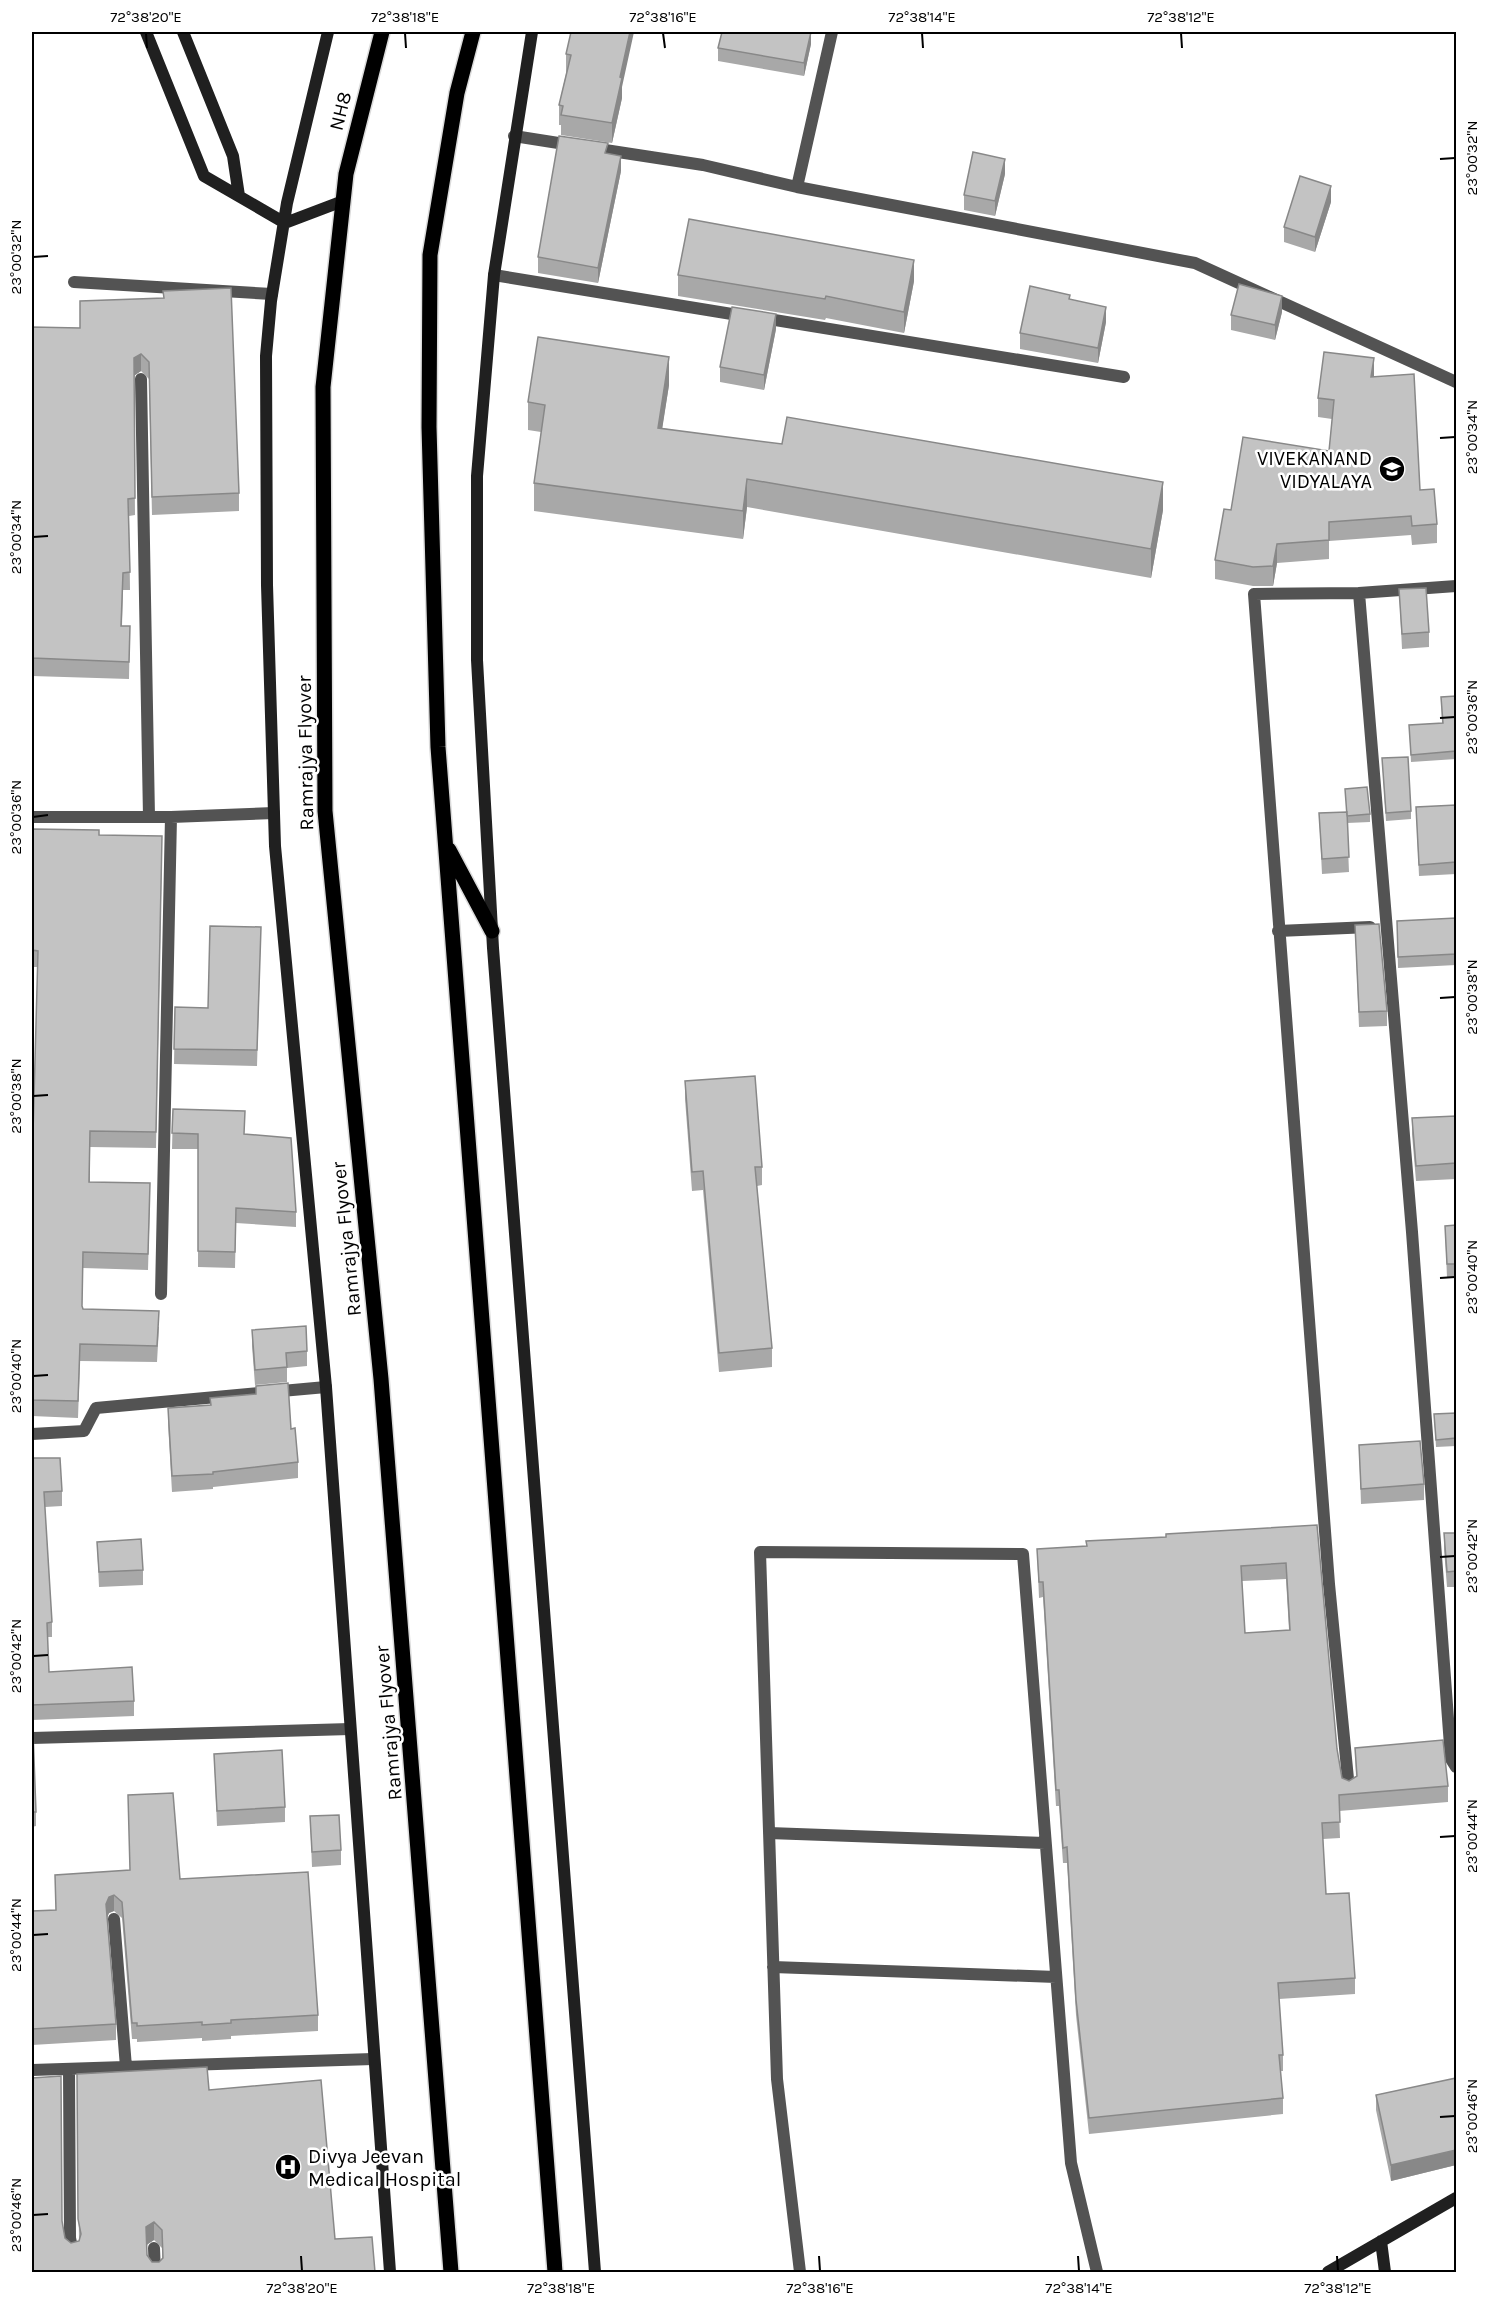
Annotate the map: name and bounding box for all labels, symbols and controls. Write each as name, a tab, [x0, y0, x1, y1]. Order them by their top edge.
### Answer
text: 72°38'20"E	[110, 8, 182, 26]
text: 72°38'18"E	[371, 8, 439, 26]
text: 72°38'16"E	[629, 8, 697, 26]
text: 72°38'14"E	[888, 8, 956, 26]
text: 72°38'12"E	[1147, 8, 1215, 26]
street label: NH8	[325, 89, 356, 133]
text: 23°00'32"N	[1463, 121, 1481, 195]
text: 23°00'32"N	[7, 220, 25, 294]
text: 23°00'34"N	[1463, 400, 1481, 474]
place label: VIVEKANAND VIDYALAYA	[1257, 447, 1372, 493]
school or university icon: VIVEKANAND VIDYALAYA	[1377, 454, 1407, 484]
text: 23°00'34"N	[7, 500, 25, 574]
street label: Ramrajya Flyover	[293, 674, 318, 831]
text: 23°00'36"N	[1463, 680, 1481, 754]
text: 23°00'36"N	[7, 780, 25, 854]
text: 23°00'38"N	[1463, 959, 1481, 1035]
text: 23°00'38"N	[7, 1058, 25, 1134]
street label: Ramrajya Flyover	[327, 1160, 366, 1317]
text: 23°00'40"N	[1463, 1240, 1481, 1314]
text: 23°00'40"N	[7, 1339, 25, 1413]
text: 23°00'42"N	[1463, 1519, 1481, 1593]
text: 23°00'42"N	[7, 1619, 25, 1693]
street label: Ramrajya Flyover	[370, 1644, 407, 1801]
text: 23°00'44"N	[1463, 1799, 1481, 1873]
text: 23°00'44"N	[7, 1898, 25, 1972]
text: 23°00'46"N	[1463, 2079, 1481, 2153]
place label: Divya Jeevan Medical Hospital	[308, 2145, 461, 2191]
hospital icon: Divya Jeevan Medical Hospital	[273, 2152, 303, 2182]
text: 23°00'46"N	[7, 2178, 25, 2252]
text: 72°38'20"E	[266, 2279, 338, 2297]
text: 72°38'18"E	[527, 2279, 595, 2297]
text: 72°38'16"E	[786, 2279, 854, 2297]
text: 72°38'14"E	[1045, 2279, 1113, 2297]
text: 72°38'12"E	[1304, 2279, 1372, 2297]

